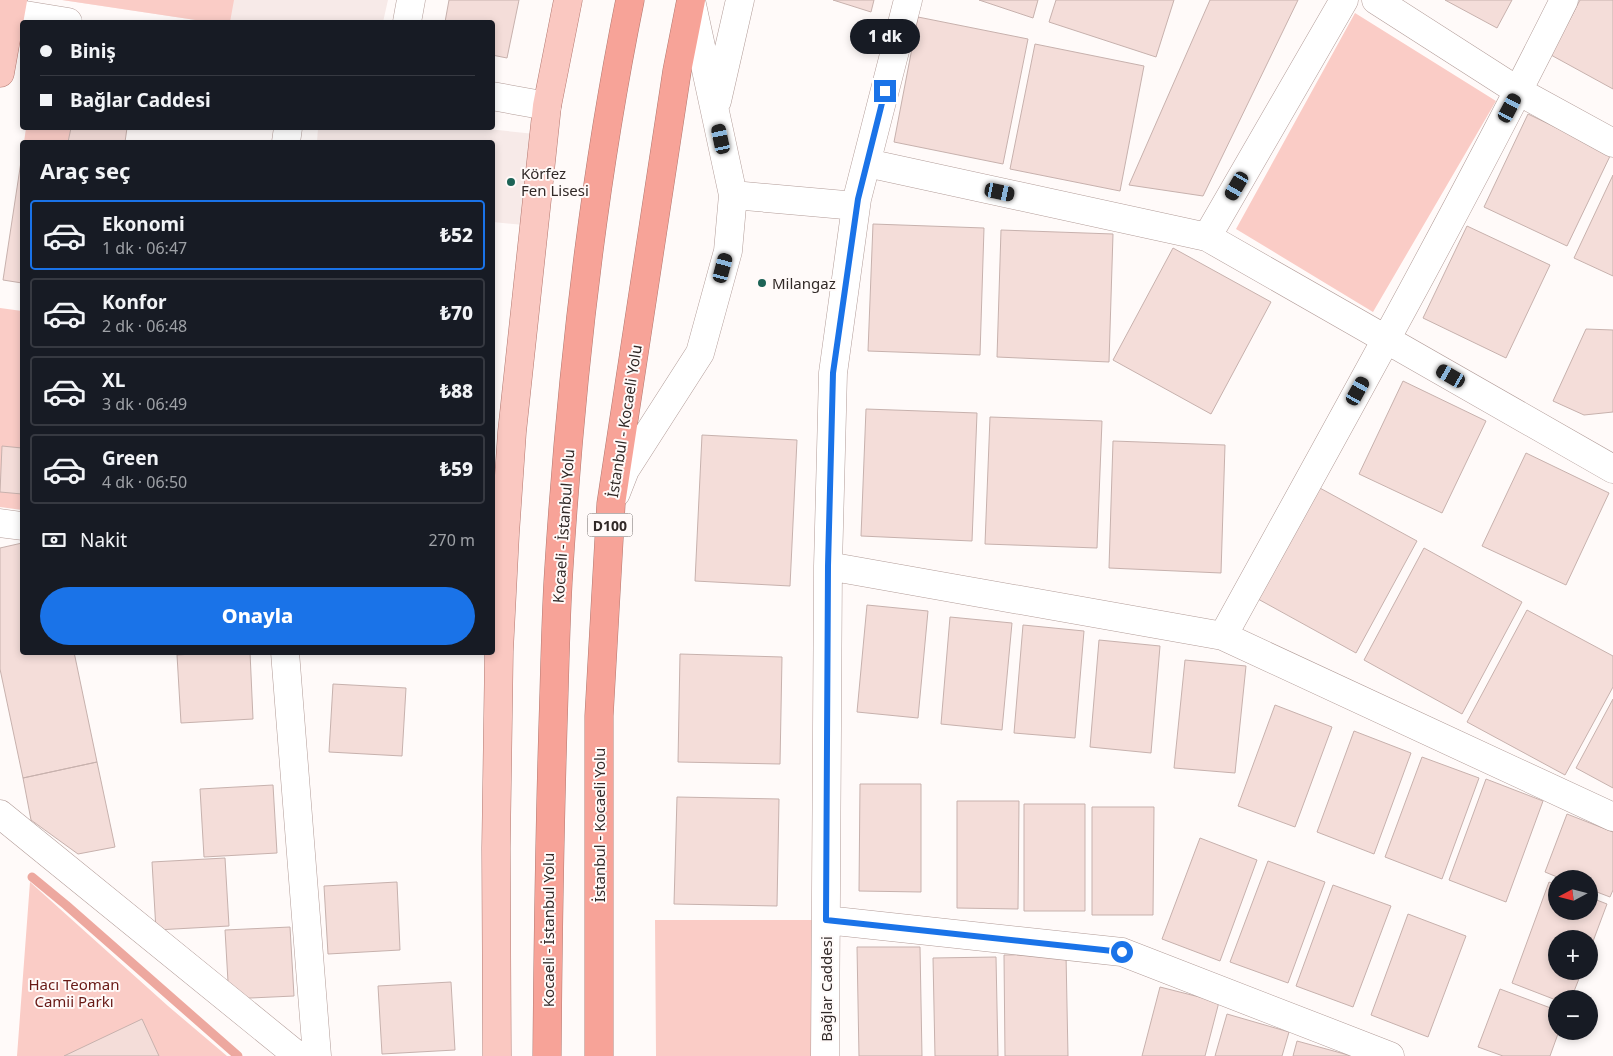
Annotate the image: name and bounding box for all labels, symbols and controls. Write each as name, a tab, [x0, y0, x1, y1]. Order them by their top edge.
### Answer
callout: 1 dk	[850, 18, 920, 54]
text: 1 dk	[868, 25, 902, 47]
text: Biniş	[70, 38, 116, 64]
route end	[874, 80, 896, 102]
text: Bağlar Caddesi	[70, 87, 211, 113]
car	[1496, 91, 1523, 125]
car	[710, 123, 731, 155]
text: Araç seç	[40, 155, 130, 185]
place label: Körfez Fen Lisesi	[521, 163, 589, 200]
car	[1223, 169, 1250, 203]
marker: Körfez Fen Lisesi	[505, 176, 517, 188]
car	[983, 182, 1016, 202]
text: Ekonomi	[102, 211, 185, 237]
icon: car	[42, 213, 87, 258]
text: ₺52	[440, 222, 473, 248]
text: 1 dk · 06:47	[102, 237, 187, 259]
car	[711, 252, 734, 284]
place label: Milangaz	[772, 273, 836, 293]
marker: Milangaz	[756, 277, 768, 289]
text: Konfor	[102, 289, 167, 315]
icon: car	[42, 291, 87, 336]
text: ₺70	[440, 300, 473, 326]
text: 2 dk · 06:48	[102, 315, 187, 337]
street label: İstanbul - Kocaeli Yolu	[602, 343, 646, 499]
car	[1434, 362, 1467, 390]
text: XL	[102, 367, 125, 393]
icon: car	[42, 369, 87, 414]
car	[1344, 374, 1371, 408]
text: ₺88	[440, 378, 473, 404]
text: 3 dk · 06:49	[102, 393, 187, 415]
text: Green	[102, 445, 159, 471]
icon: car	[42, 447, 87, 492]
street label: Kocaeli - İstanbul Yolu	[548, 448, 578, 604]
text: ₺59	[440, 456, 473, 482]
text: 4 dk · 06:50	[102, 471, 187, 493]
road number: D100	[588, 514, 632, 536]
icon: cash	[40, 526, 68, 554]
text: Nakit	[80, 527, 127, 553]
text: 270 m	[428, 529, 475, 551]
button: Onayla	[40, 587, 475, 645]
street label: İstanbul - Kocaeli Yolu	[589, 748, 609, 902]
street label: Kocaeli - İstanbul Yolu	[538, 853, 558, 1007]
north arrow	[1548, 870, 1598, 920]
map controls	[1548, 870, 1598, 1040]
button: +	[1548, 930, 1598, 980]
street label: Bağlar Caddesi	[816, 936, 836, 1042]
route start	[1111, 941, 1133, 963]
park label: Hacı Teoman Camii Parkı	[28, 974, 120, 1011]
button: −	[1548, 990, 1598, 1040]

